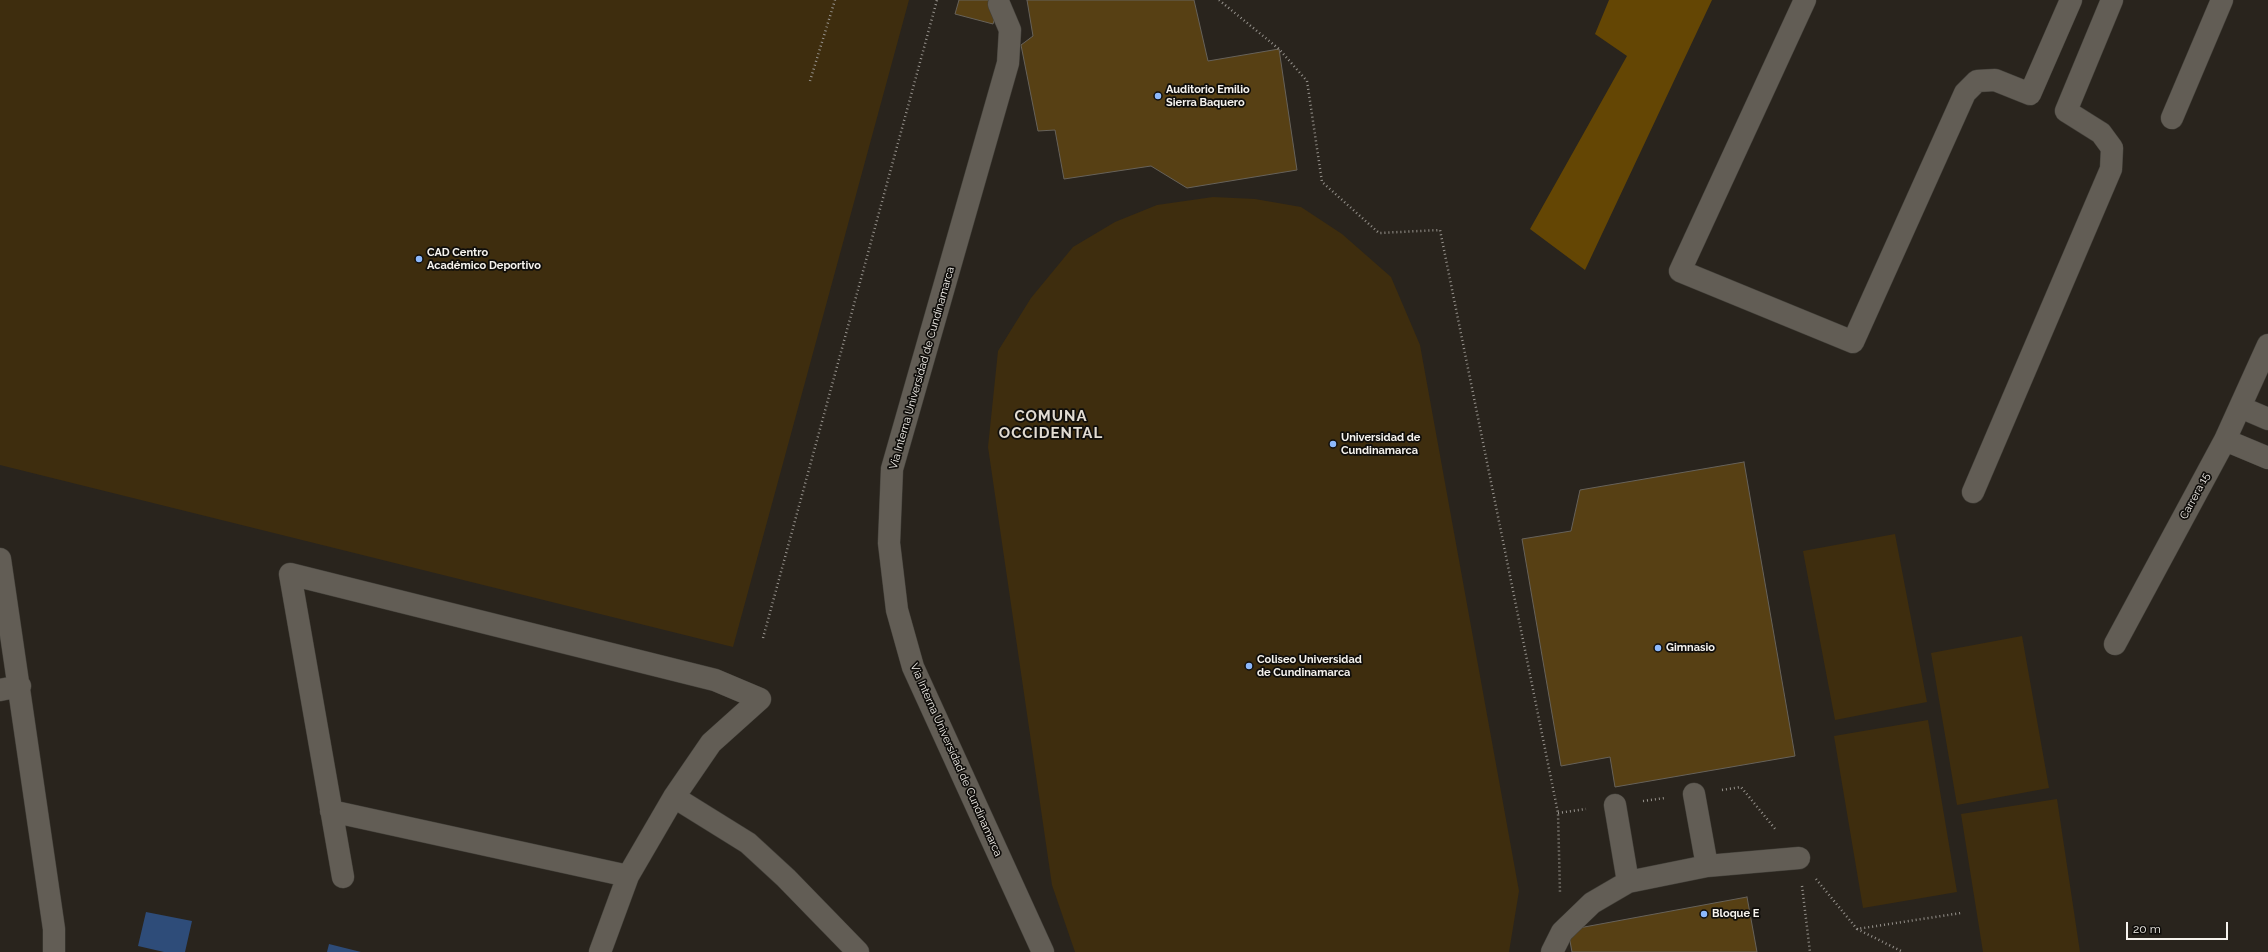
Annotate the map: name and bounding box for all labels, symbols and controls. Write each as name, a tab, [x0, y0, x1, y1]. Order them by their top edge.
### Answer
place label: Auditorio Emilio Sierra Baquero	[1166, 83, 1250, 109]
marker: Auditorio Emilio Sierra Baquero	[1153, 91, 1163, 101]
place label: CAD Centro Académico Deportivo	[427, 246, 541, 272]
marker: CAD Centro Académico Deportivo	[414, 254, 424, 264]
street label: Via Interna Universidad de Cundinamarca	[887, 265, 957, 471]
district label: COMUNA OCCIDENTAL	[999, 407, 1103, 442]
place label: Universidad de Cundinamarca	[1341, 431, 1420, 457]
marker: Universidad de Cundinamarca	[1328, 439, 1338, 449]
street label: Carrera 15	[2177, 470, 2213, 522]
place label: Gimnasio	[1666, 641, 1715, 655]
marker: Gimnasio	[1653, 643, 1663, 653]
place label: Coliseo Universidad de Cundinamarca	[1257, 653, 1362, 679]
street label: Via Interna Universidad de Cundinamarca	[907, 661, 1005, 859]
marker: Coliseo Universidad de Cundinamarca	[1244, 661, 1254, 671]
place label: Bloque E	[1712, 907, 1759, 921]
marker: Bloque E	[1699, 909, 1709, 919]
scale bar	[2128, 914, 2230, 940]
text: 20 m	[2133, 922, 2161, 936]

